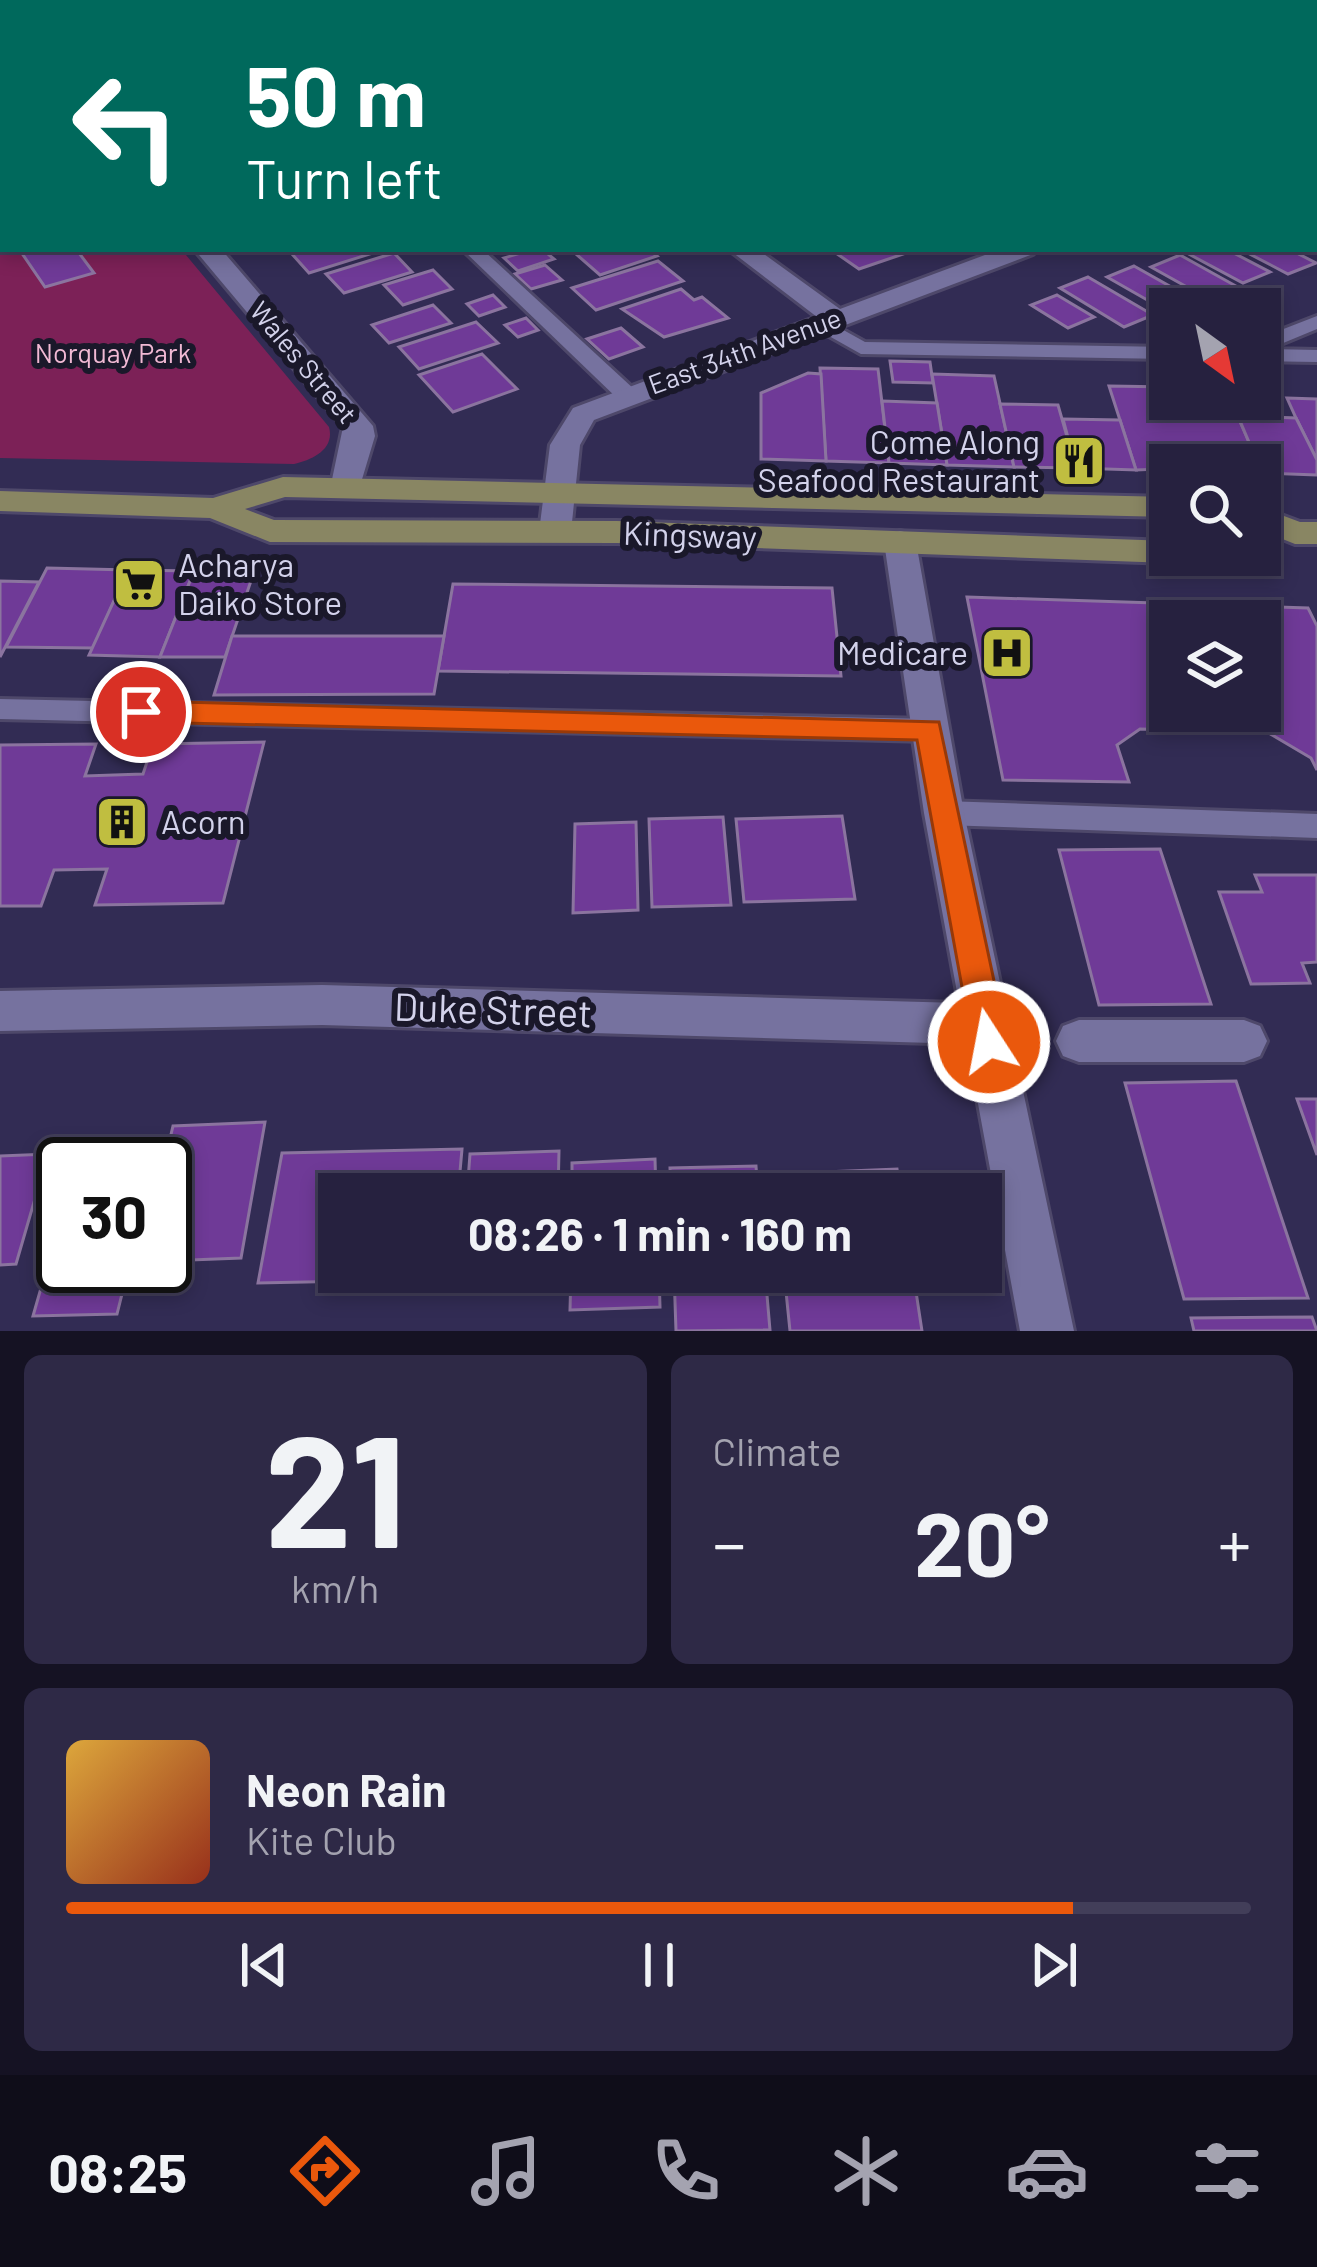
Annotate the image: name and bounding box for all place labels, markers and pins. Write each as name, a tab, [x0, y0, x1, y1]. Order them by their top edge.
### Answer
place label: Come Along Seafood Restaurant	[757, 421, 1040, 499]
restaurant icon: Come Along Seafood Restaurant	[1051, 433, 1107, 489]
place label: Acharya Daiko Store	[178, 544, 342, 622]
supermarket icon: Acharya Daiko Store	[111, 556, 167, 612]
hospital icon: Medicare	[979, 625, 1035, 681]
place label: Medicare	[837, 632, 968, 672]
pin	[90, 661, 192, 763]
building icon: Acorn	[94, 794, 150, 850]
place label: Acorn	[161, 801, 245, 841]

